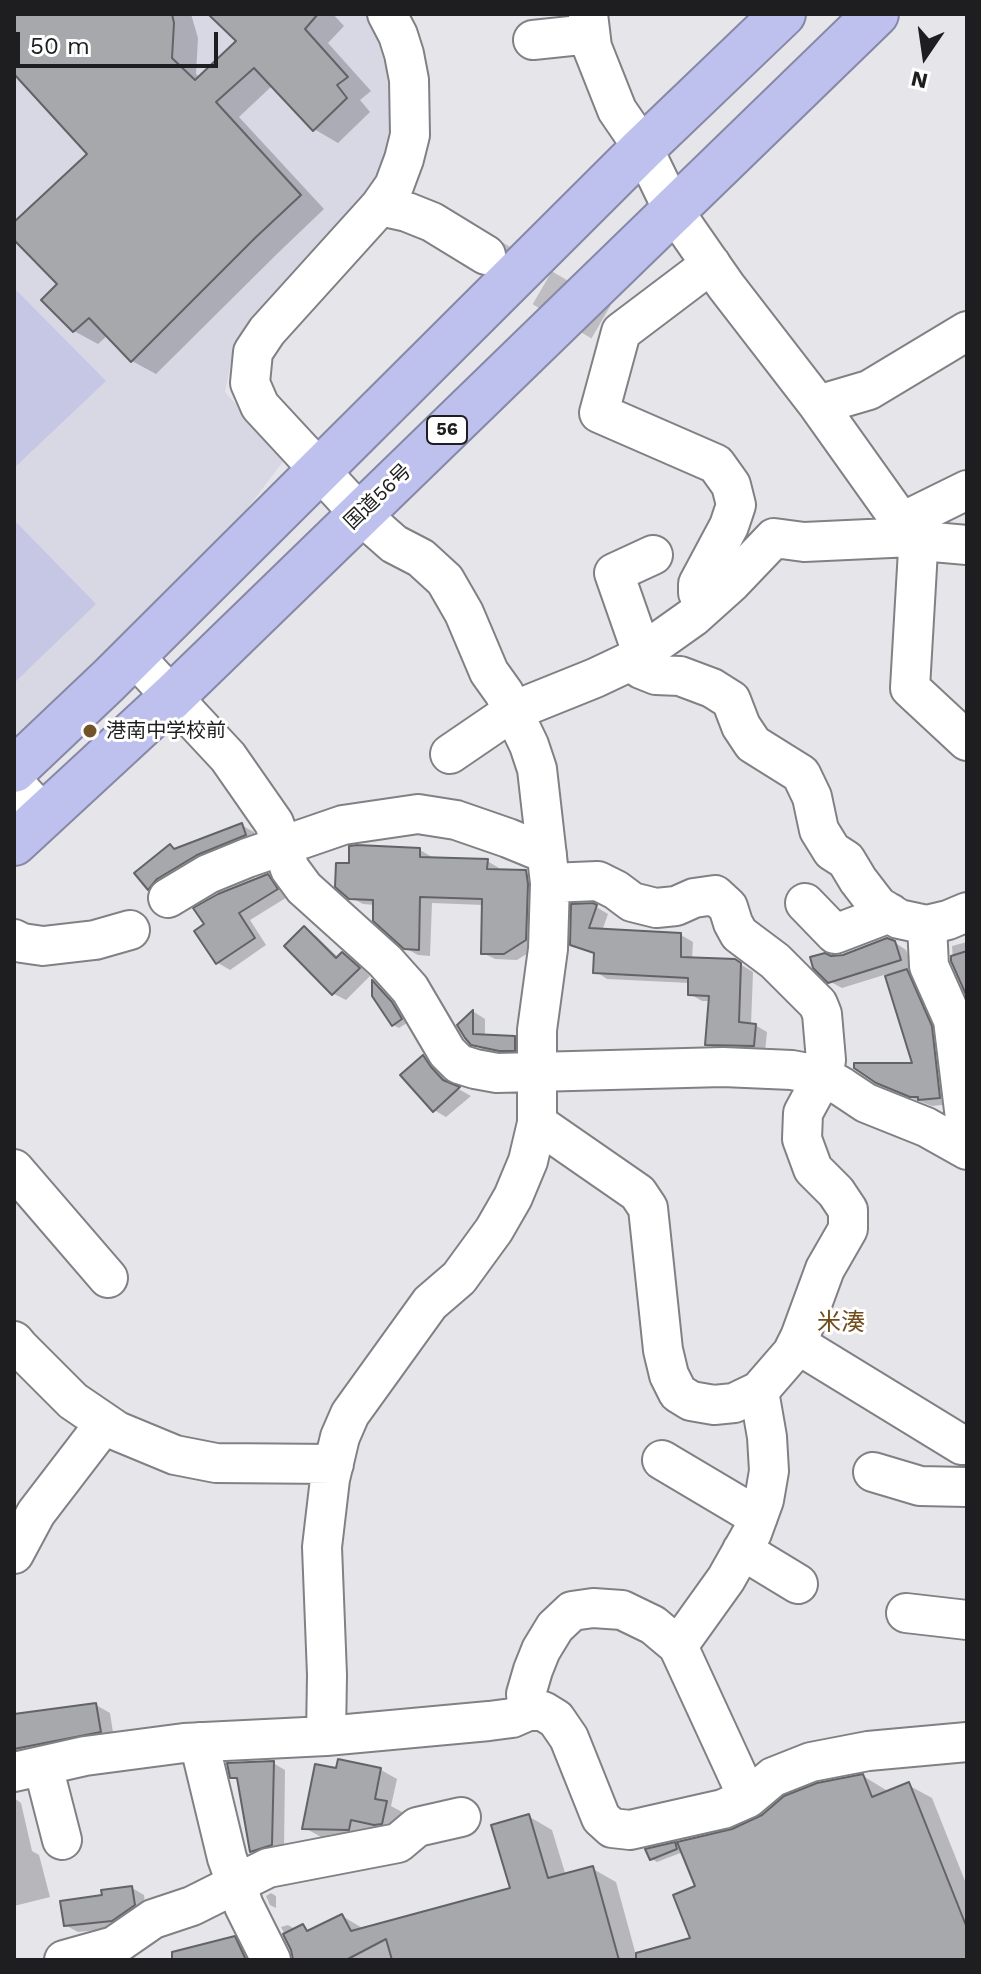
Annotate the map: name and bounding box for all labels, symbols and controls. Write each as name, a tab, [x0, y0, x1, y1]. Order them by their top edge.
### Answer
scale bar	[20, 16, 222, 66]
north arrow	[885, 16, 965, 96]
text: 50 m	[30, 32, 90, 60]
text: N	[909, 66, 930, 94]
road number: 56	[427, 416, 467, 444]
street label: 国道56号	[340, 459, 416, 535]
place label: 港南中学校前	[106, 719, 226, 743]
marker: 港南中学校前	[81, 722, 99, 740]
district label: 米湊	[817, 1309, 865, 1337]

